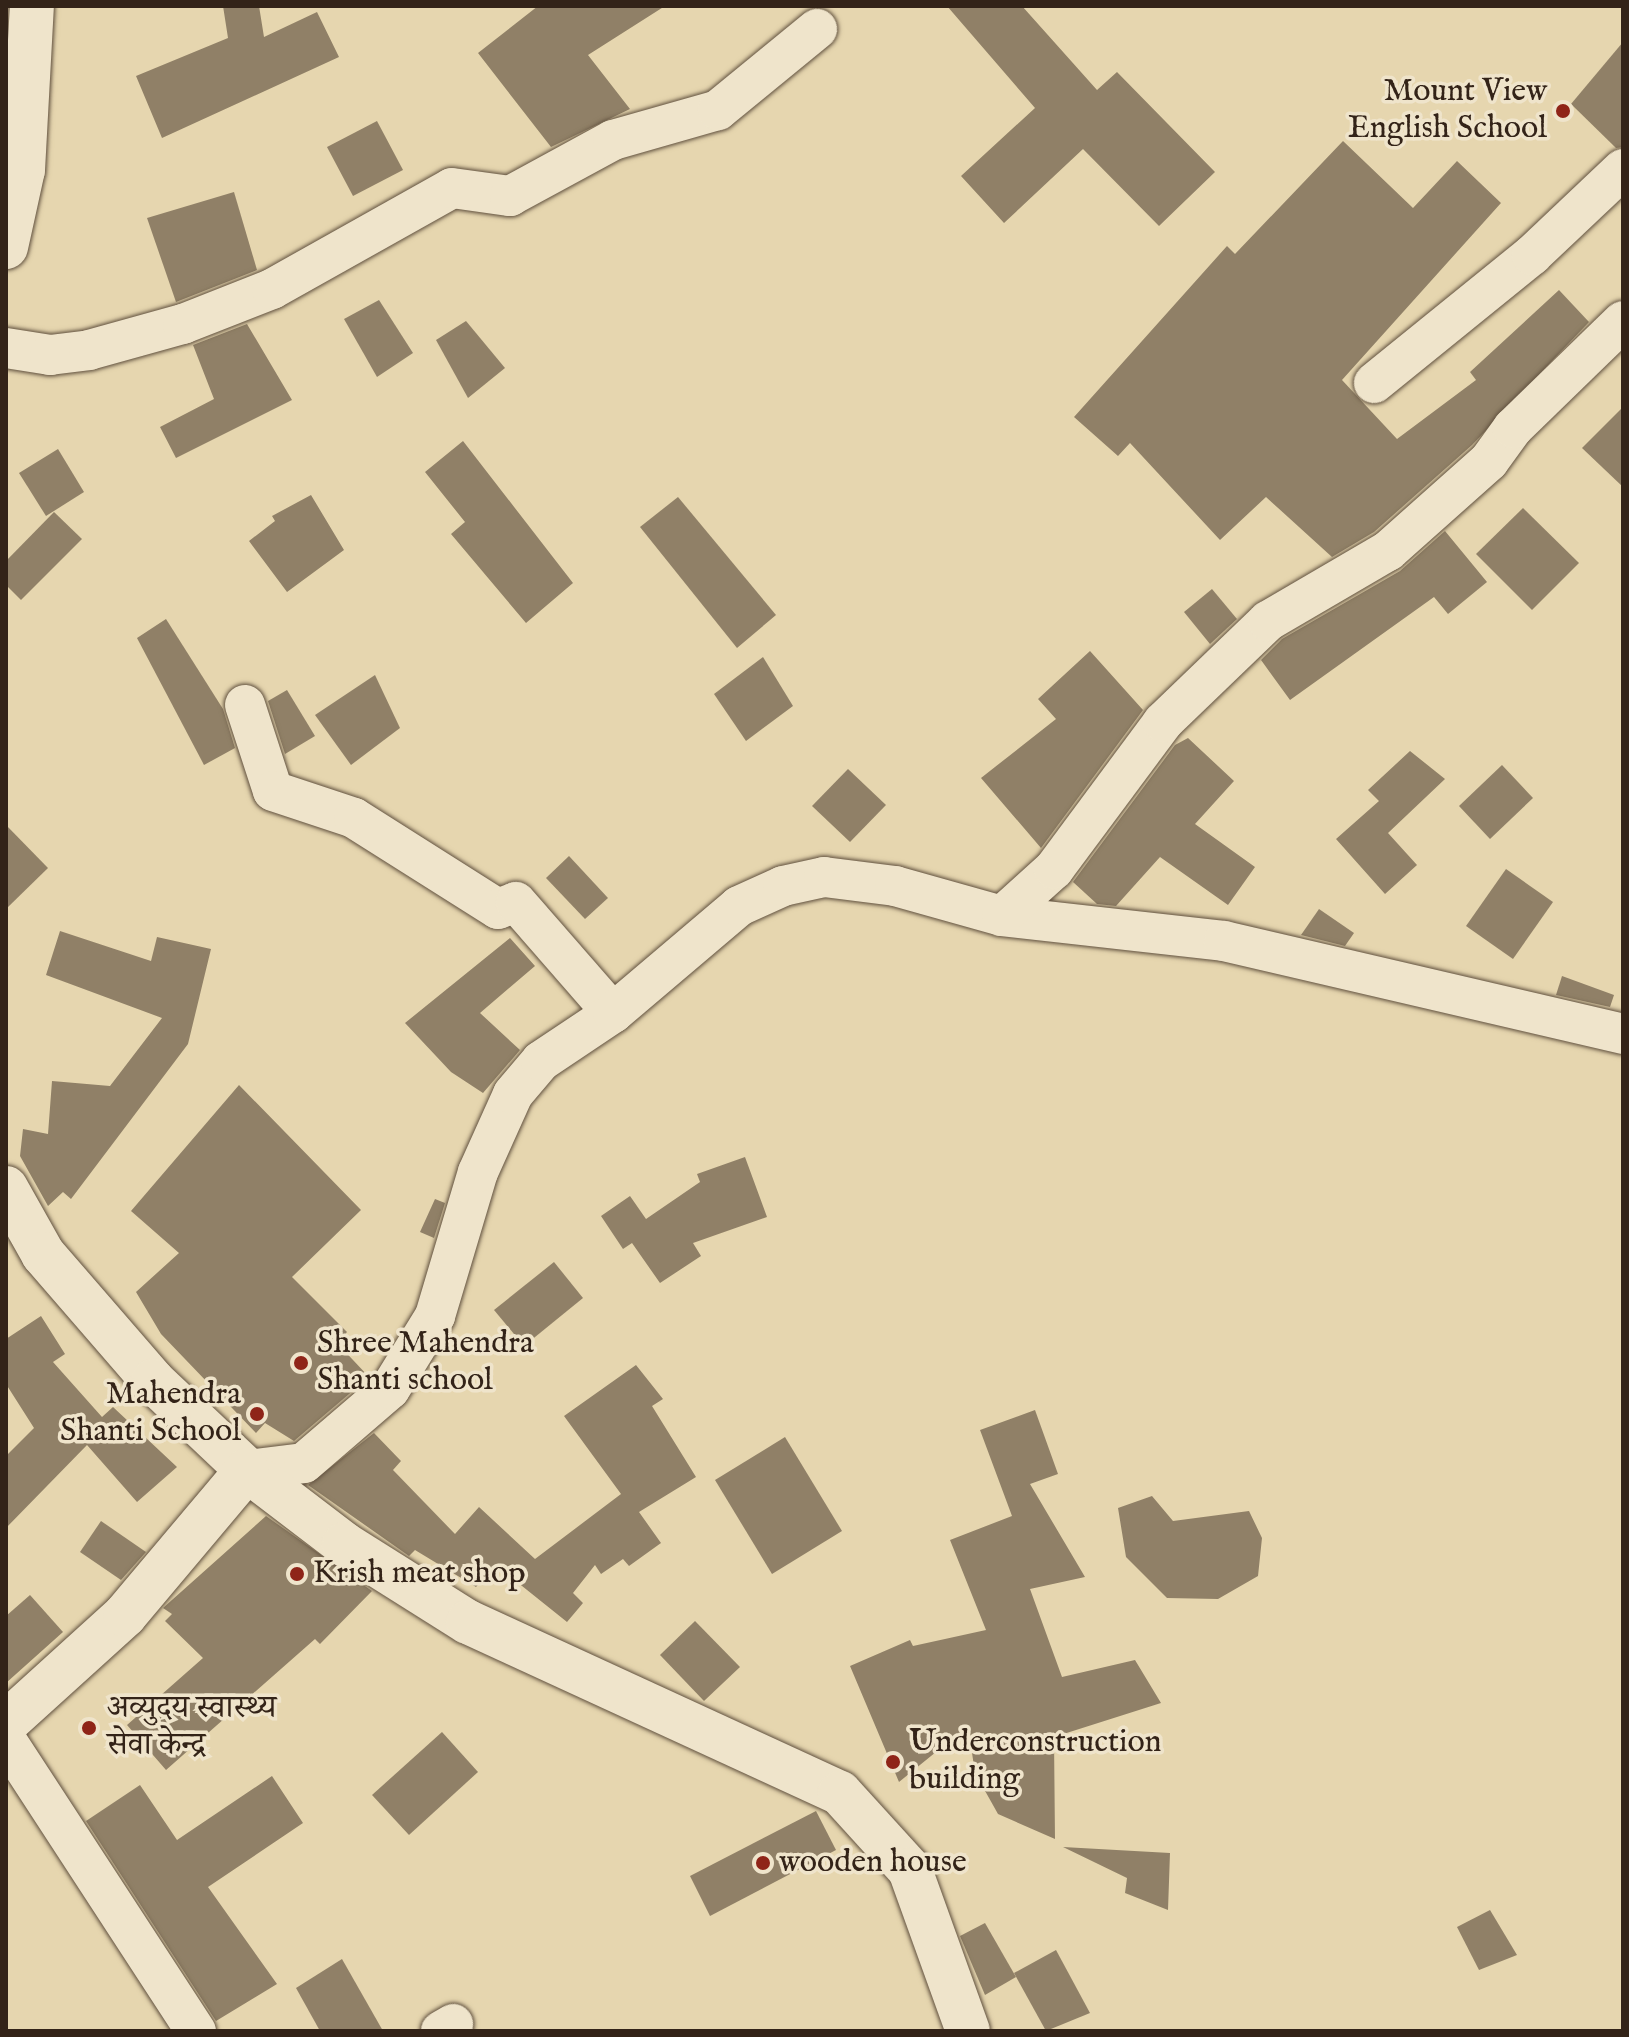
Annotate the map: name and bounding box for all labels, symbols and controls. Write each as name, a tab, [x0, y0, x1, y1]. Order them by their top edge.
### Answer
place label: Mount View English School	[1348, 74, 1547, 149]
marker: Mount View English School	[1554, 102, 1572, 120]
place label: Shree Mahendra Shanti school	[317, 1326, 534, 1401]
marker: Shree Mahendra Shanti school	[292, 1354, 310, 1372]
place label: Mahendra Shanti School	[60, 1377, 241, 1452]
marker: Mahendra Shanti School	[248, 1405, 266, 1423]
place label: Krish meat shop	[313, 1555, 526, 1593]
marker: Krish meat shop	[288, 1565, 306, 1583]
place label: अव्युदय स्वास्थ्य सेवा केन्द्र	[107, 1691, 276, 1766]
marker: अव्युदय स्वास्थ्य सेवा केन्द्र	[78, 1717, 100, 1739]
place label: Underconstruction building	[909, 1725, 1162, 1800]
marker: Underconstruction building	[884, 1753, 902, 1771]
place label: wooden house	[779, 1844, 967, 1882]
marker: wooden house	[754, 1854, 772, 1872]

